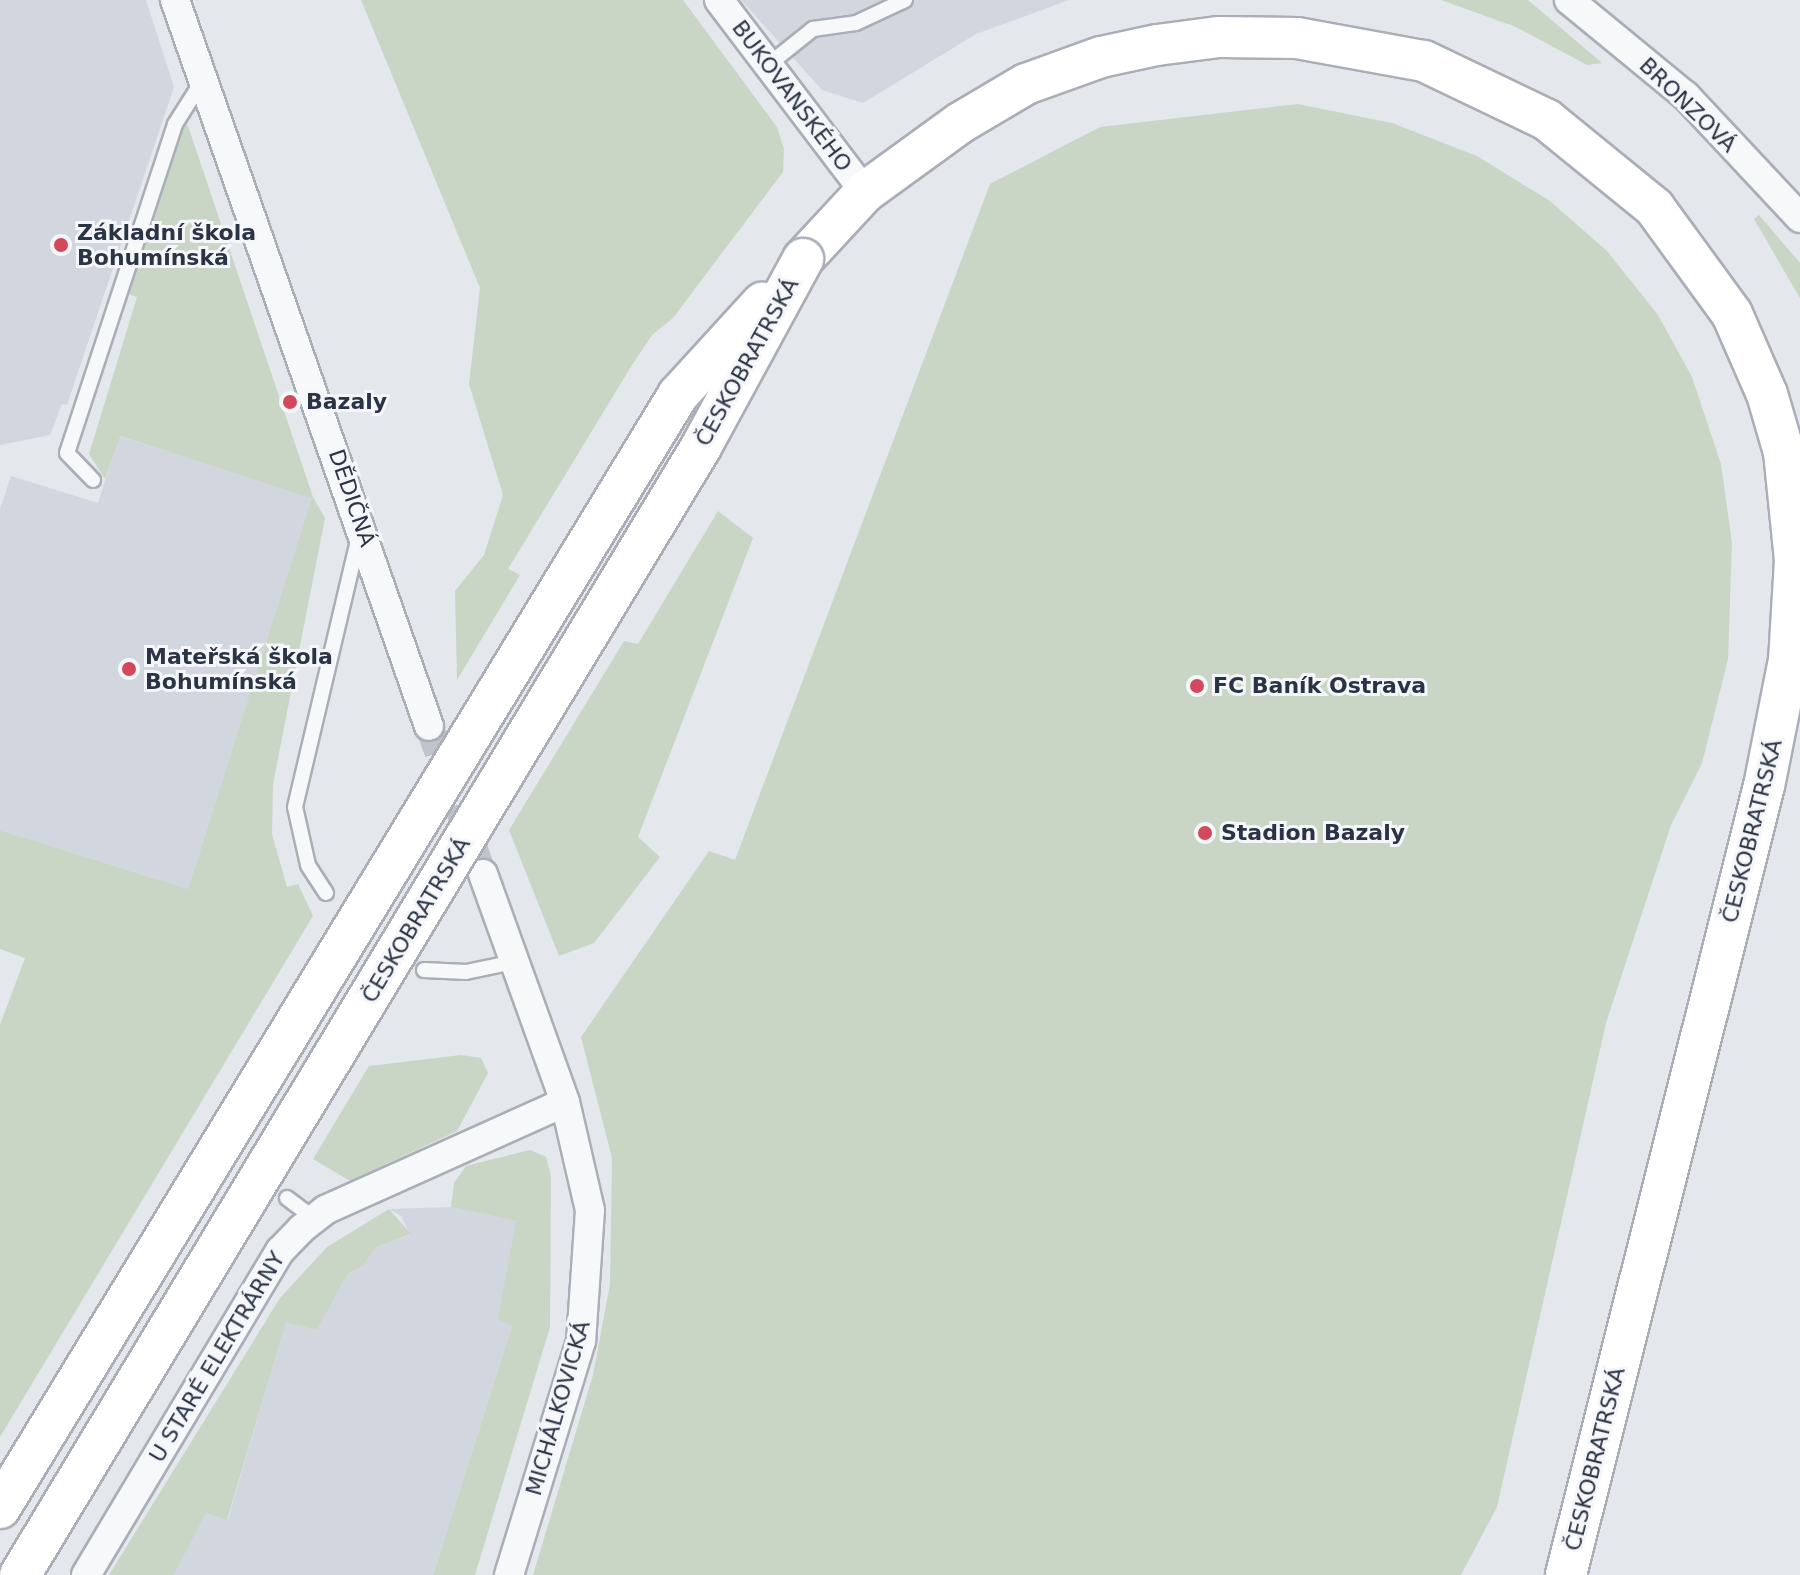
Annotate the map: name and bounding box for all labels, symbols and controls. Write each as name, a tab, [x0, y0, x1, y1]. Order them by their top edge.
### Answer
street label: BUKOVANSKÉHO	[726, 15, 858, 177]
street label: BRONZOVÁ	[1634, 52, 1742, 158]
place label: Základní škola Bohumínská	[77, 219, 256, 270]
marker: Základní škola Bohumínská	[52, 236, 70, 254]
street label: ČESKOBRATRSKÁ	[690, 273, 804, 451]
place label: Bazaly	[306, 389, 387, 415]
marker: Bazaly	[281, 393, 299, 411]
street label: DĚDIČNÁ	[323, 446, 381, 550]
place label: Mateřská škola Bohumínská	[145, 643, 333, 694]
marker: Mateřská škola Bohumínská	[120, 660, 138, 678]
place label: FC Baník Ostrava	[1213, 673, 1426, 699]
marker: FC Baník Ostrava	[1188, 677, 1206, 695]
street label: ČESKOBRATRSKÁ	[1716, 736, 1788, 926]
place label: Stadion Bazaly	[1221, 820, 1405, 846]
marker: Stadion Bazaly	[1196, 824, 1214, 842]
street label: ČESKOBRATRSKÁ	[356, 832, 476, 1008]
street label: U STARÉ ELEKTRÁRNY	[144, 1247, 290, 1467]
street label: MICHÁLKOVICKÁ	[520, 1317, 596, 1499]
street label: ČESKOBRATRSKÁ	[1559, 1364, 1631, 1554]

